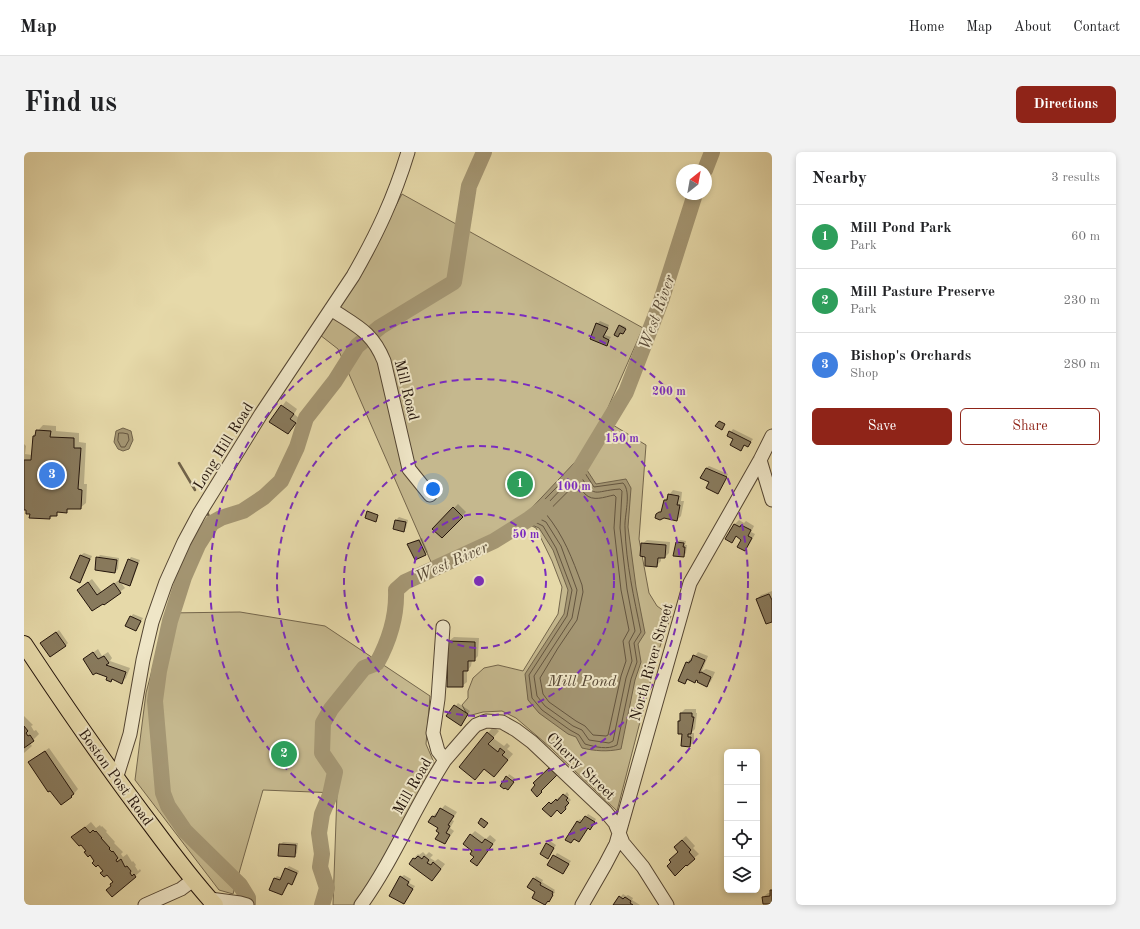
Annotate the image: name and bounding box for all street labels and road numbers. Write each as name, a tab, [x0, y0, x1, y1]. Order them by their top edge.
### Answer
street label: Mill Road	[391, 358, 420, 423]
street label: Long Hill Road	[192, 400, 257, 493]
street label: North River Street	[628, 602, 676, 723]
street label: Boston Post Road	[75, 727, 155, 829]
street label: Cherry Street	[543, 731, 617, 803]
street label: Mill Road	[391, 756, 435, 817]

